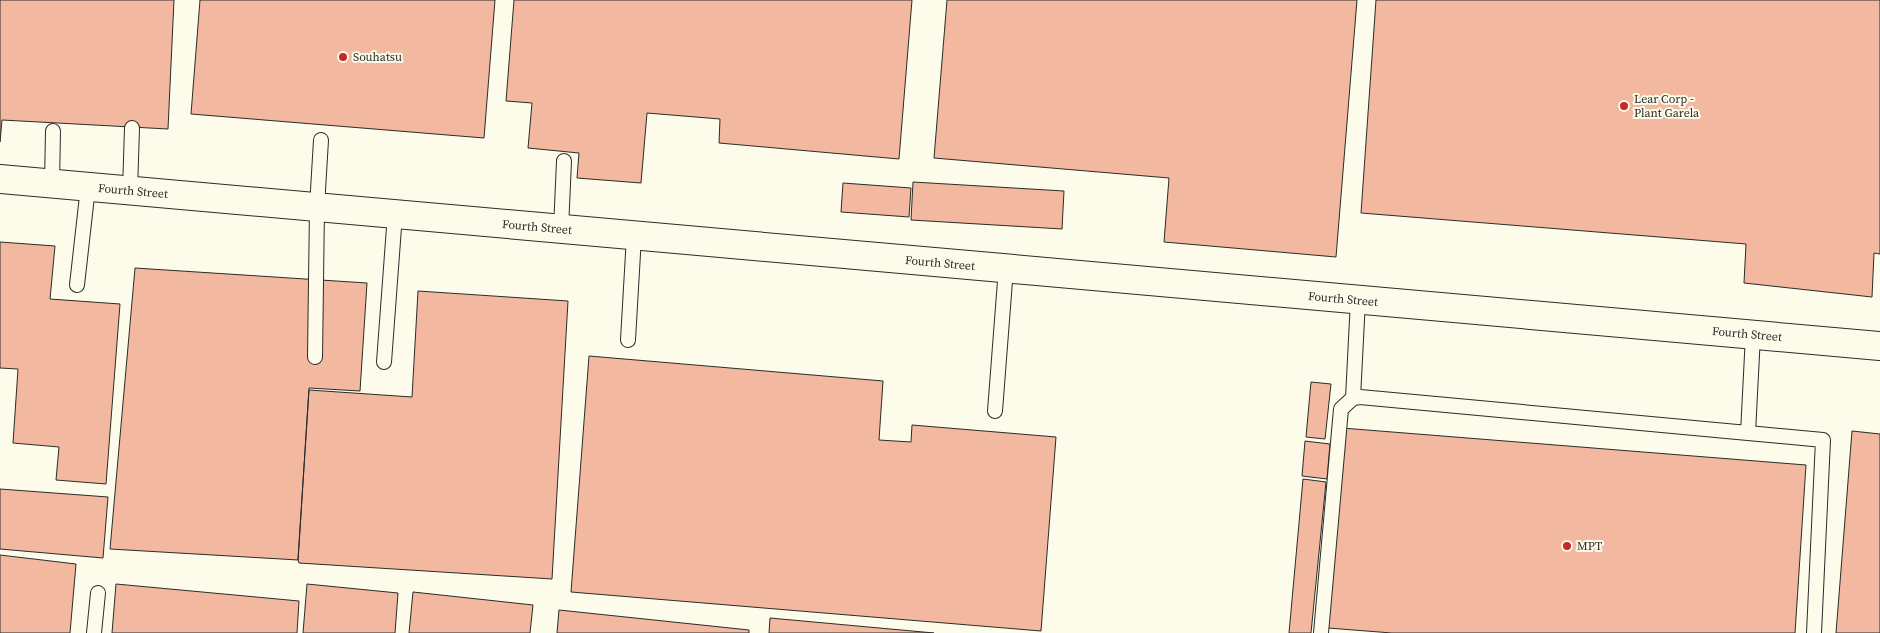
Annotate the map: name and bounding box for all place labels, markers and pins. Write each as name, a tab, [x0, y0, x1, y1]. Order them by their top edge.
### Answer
place label: Souhatsu	[353, 49, 402, 65]
marker: Souhatsu	[337, 51, 349, 63]
place label: Lear Corp - Plant Garela	[1634, 91, 1700, 121]
marker: Lear Corp - Plant Garela	[1618, 100, 1630, 112]
place label: MPT	[1577, 538, 1603, 554]
marker: MPT	[1561, 540, 1573, 552]

